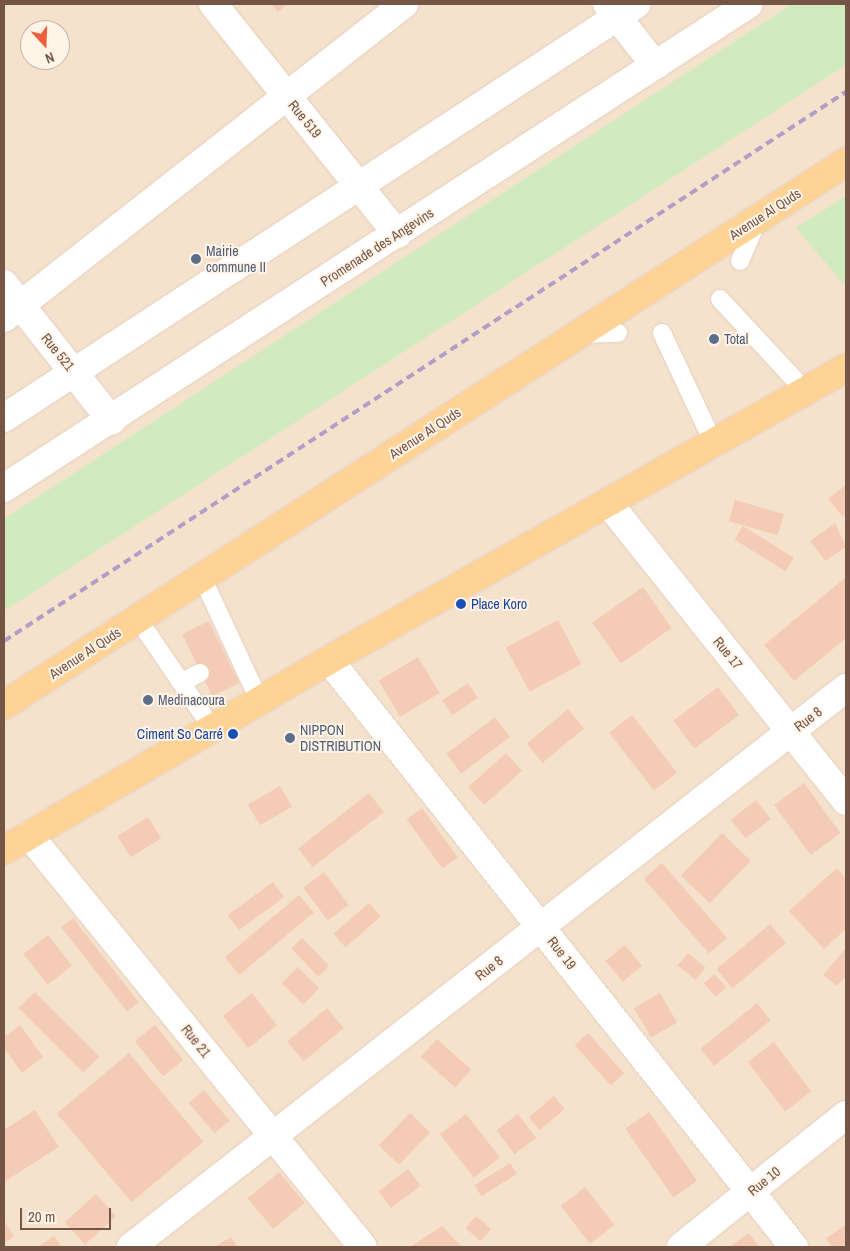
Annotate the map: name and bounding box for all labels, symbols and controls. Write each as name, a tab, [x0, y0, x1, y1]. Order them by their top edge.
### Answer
north arrow	[20, 20, 70, 70]
text: N	[43, 48, 57, 68]
street label: Rue 519	[285, 97, 325, 141]
street label: Avenue Al Quds	[726, 184, 804, 244]
street label: Promenade des Angevins	[317, 204, 437, 290]
place label: Mairie commune II	[206, 243, 266, 276]
marker: Mairie commune II	[190, 253, 202, 265]
street label: Rue 521	[38, 330, 78, 374]
place label: Total	[724, 331, 748, 347]
marker: Total	[708, 333, 720, 345]
street label: Avenue Al Quds	[386, 403, 464, 463]
place label: Place Koro	[471, 596, 527, 612]
marker: Place Koro	[455, 598, 467, 610]
street label: Avenue Al Quds	[46, 623, 124, 683]
street label: Rue 17	[710, 633, 746, 673]
place label: Medinacoura	[158, 692, 225, 708]
marker: Medinacoura	[142, 694, 154, 706]
street label: Rue 8	[791, 703, 825, 735]
place label: NIPPON DISTRIBUTION	[300, 722, 381, 754]
place label: Ciment So Carré	[137, 726, 223, 742]
marker: Ciment So Carré	[227, 728, 239, 740]
marker: NIPPON DISTRIBUTION	[284, 732, 296, 744]
street label: Rue 19	[544, 933, 580, 973]
street label: Rue 8	[472, 952, 506, 984]
street label: Rue 21	[178, 1021, 214, 1061]
street label: Rue 10	[744, 1163, 784, 1199]
scale bar	[22, 1198, 114, 1230]
text: 20 m	[28, 1206, 55, 1227]

